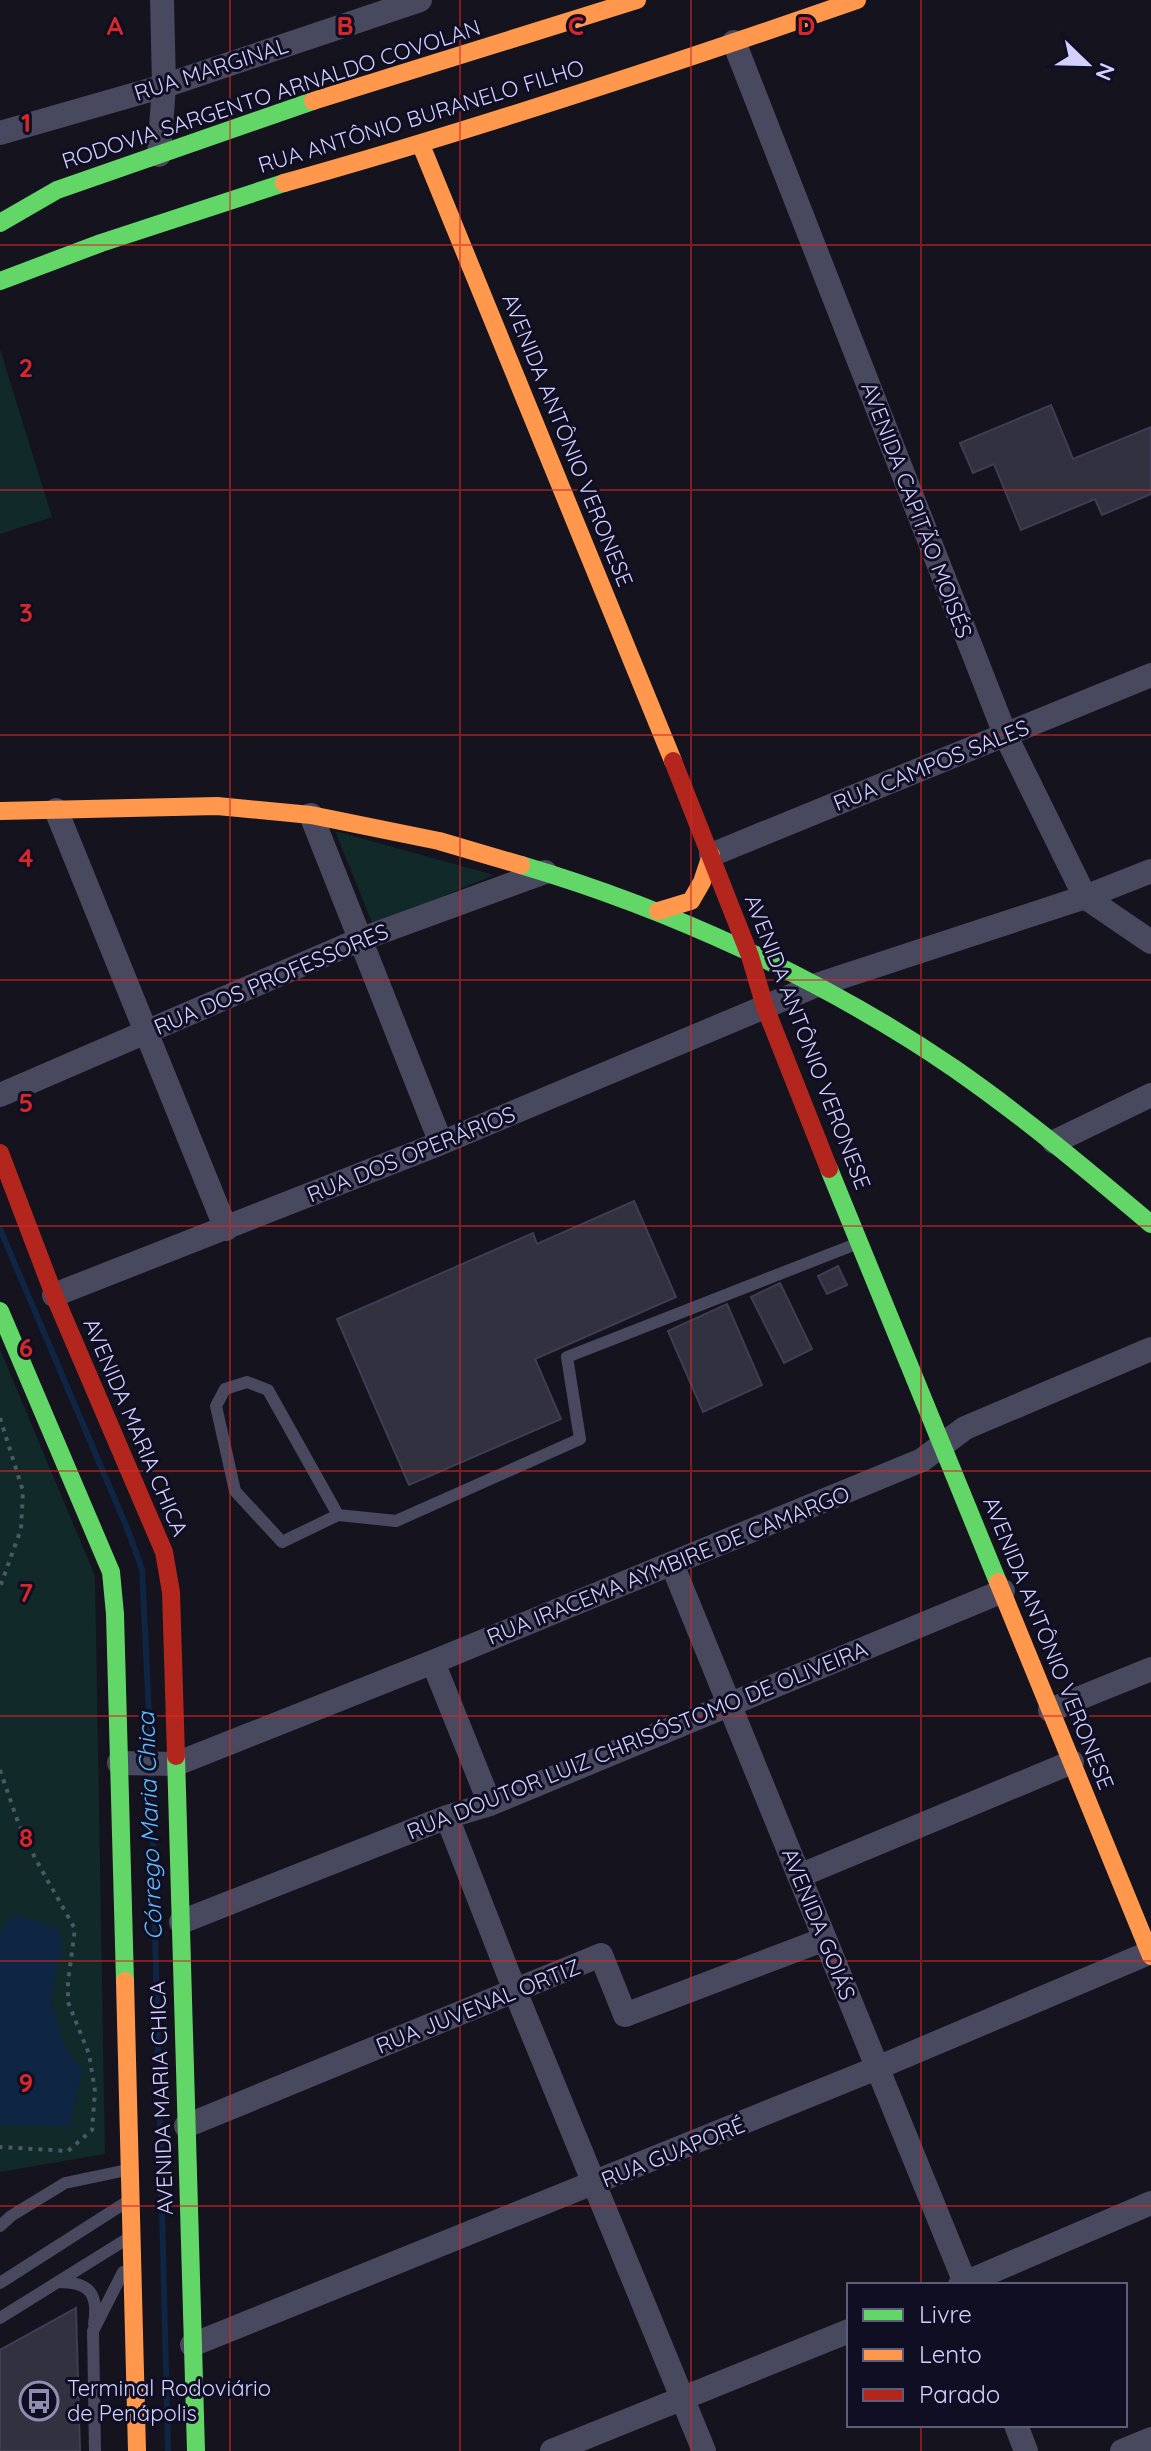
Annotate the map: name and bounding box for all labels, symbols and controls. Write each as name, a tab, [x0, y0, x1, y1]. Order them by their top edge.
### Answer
text: B	[336, 9, 354, 42]
text: C	[568, 9, 584, 42]
text: D	[797, 9, 815, 42]
street label: RODOVIA SARGENTO ARNALDO COVOLAN	[58, 14, 484, 174]
north arrow	[1047, 24, 1127, 104]
street label: RUA MARGINAL	[131, 31, 292, 107]
street label: RUA ANTÔNIO BURANELO FILHO	[255, 53, 587, 179]
text: N	[1089, 59, 1121, 85]
text: 1	[21, 106, 31, 139]
street label: AVENIDA ANTÔNIO VERONESE	[496, 289, 640, 591]
text: 2	[19, 351, 33, 384]
street label: AVENIDA CAPITÃO MOISÉS	[855, 378, 979, 642]
text: 3	[19, 596, 33, 629]
street label: RUA CAMPOS SALES	[829, 713, 1033, 817]
text: 4	[18, 841, 34, 874]
street label: AVENIDA ANTÔNIO VERONESE	[739, 891, 877, 1193]
street label: RUA DOS PROFESSORES	[150, 917, 392, 1041]
text: 5	[19, 1086, 33, 1119]
street label: RUA DOS OPERÁRIOS	[303, 1099, 519, 1209]
street label: AVENIDA MARIA CHICA	[77, 1314, 195, 1540]
text: 6	[19, 1331, 33, 1364]
street label: RUA IRACEMA AYMBIRE DE CAMARGO	[482, 1479, 854, 1651]
street label: AVENIDA ANTÔNIO VERONESE	[977, 1492, 1121, 1794]
text: 7	[19, 1576, 33, 1609]
street label: RUA DOUTOR LUIZ CHRISÓSTOMO DE OLIVEIRA	[402, 1634, 872, 1846]
water label: Córrego Maria Chica	[130, 1710, 168, 1941]
text: 8	[19, 1821, 33, 1854]
street label: AVENIDA GOIÁS	[776, 1844, 862, 2004]
street label: RUA JUVENAL ORTIZ	[372, 1952, 584, 2060]
street label: AVENIDA MARIA CHICA	[143, 1981, 179, 2215]
text: 9	[19, 2066, 33, 2099]
street label: RUA GUAPORÉ	[597, 2110, 749, 2194]
legend	[847, 2283, 1127, 2427]
text: Livre	[919, 2299, 972, 2329]
text: Lento	[919, 2339, 982, 2369]
place label: Terminal Rodoviário de Penápolis	[67, 2374, 271, 2427]
text: Parado	[919, 2379, 1000, 2409]
bus stop icon: Terminal Rodoviário de Penápolis	[18, 2380, 60, 2422]

